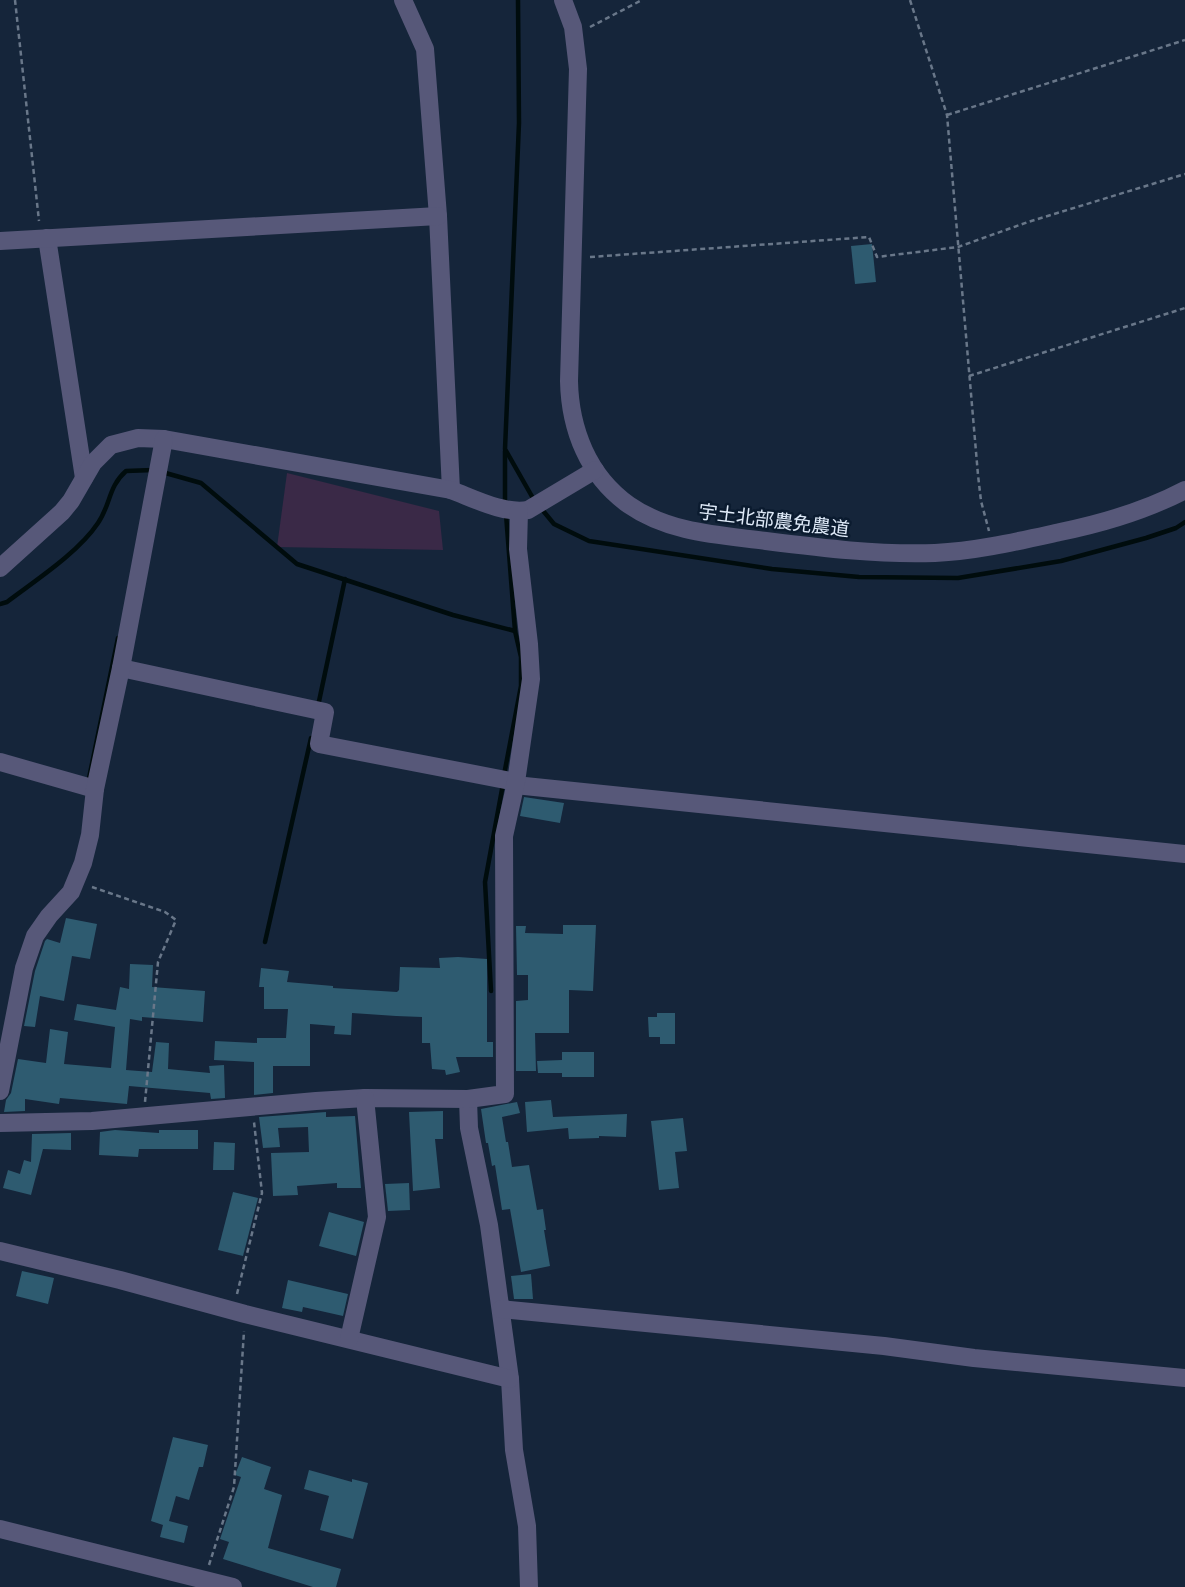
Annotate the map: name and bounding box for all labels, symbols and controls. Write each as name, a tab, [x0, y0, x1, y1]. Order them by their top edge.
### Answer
street label: 宇土北部農免農道	[697, 499, 851, 540]

